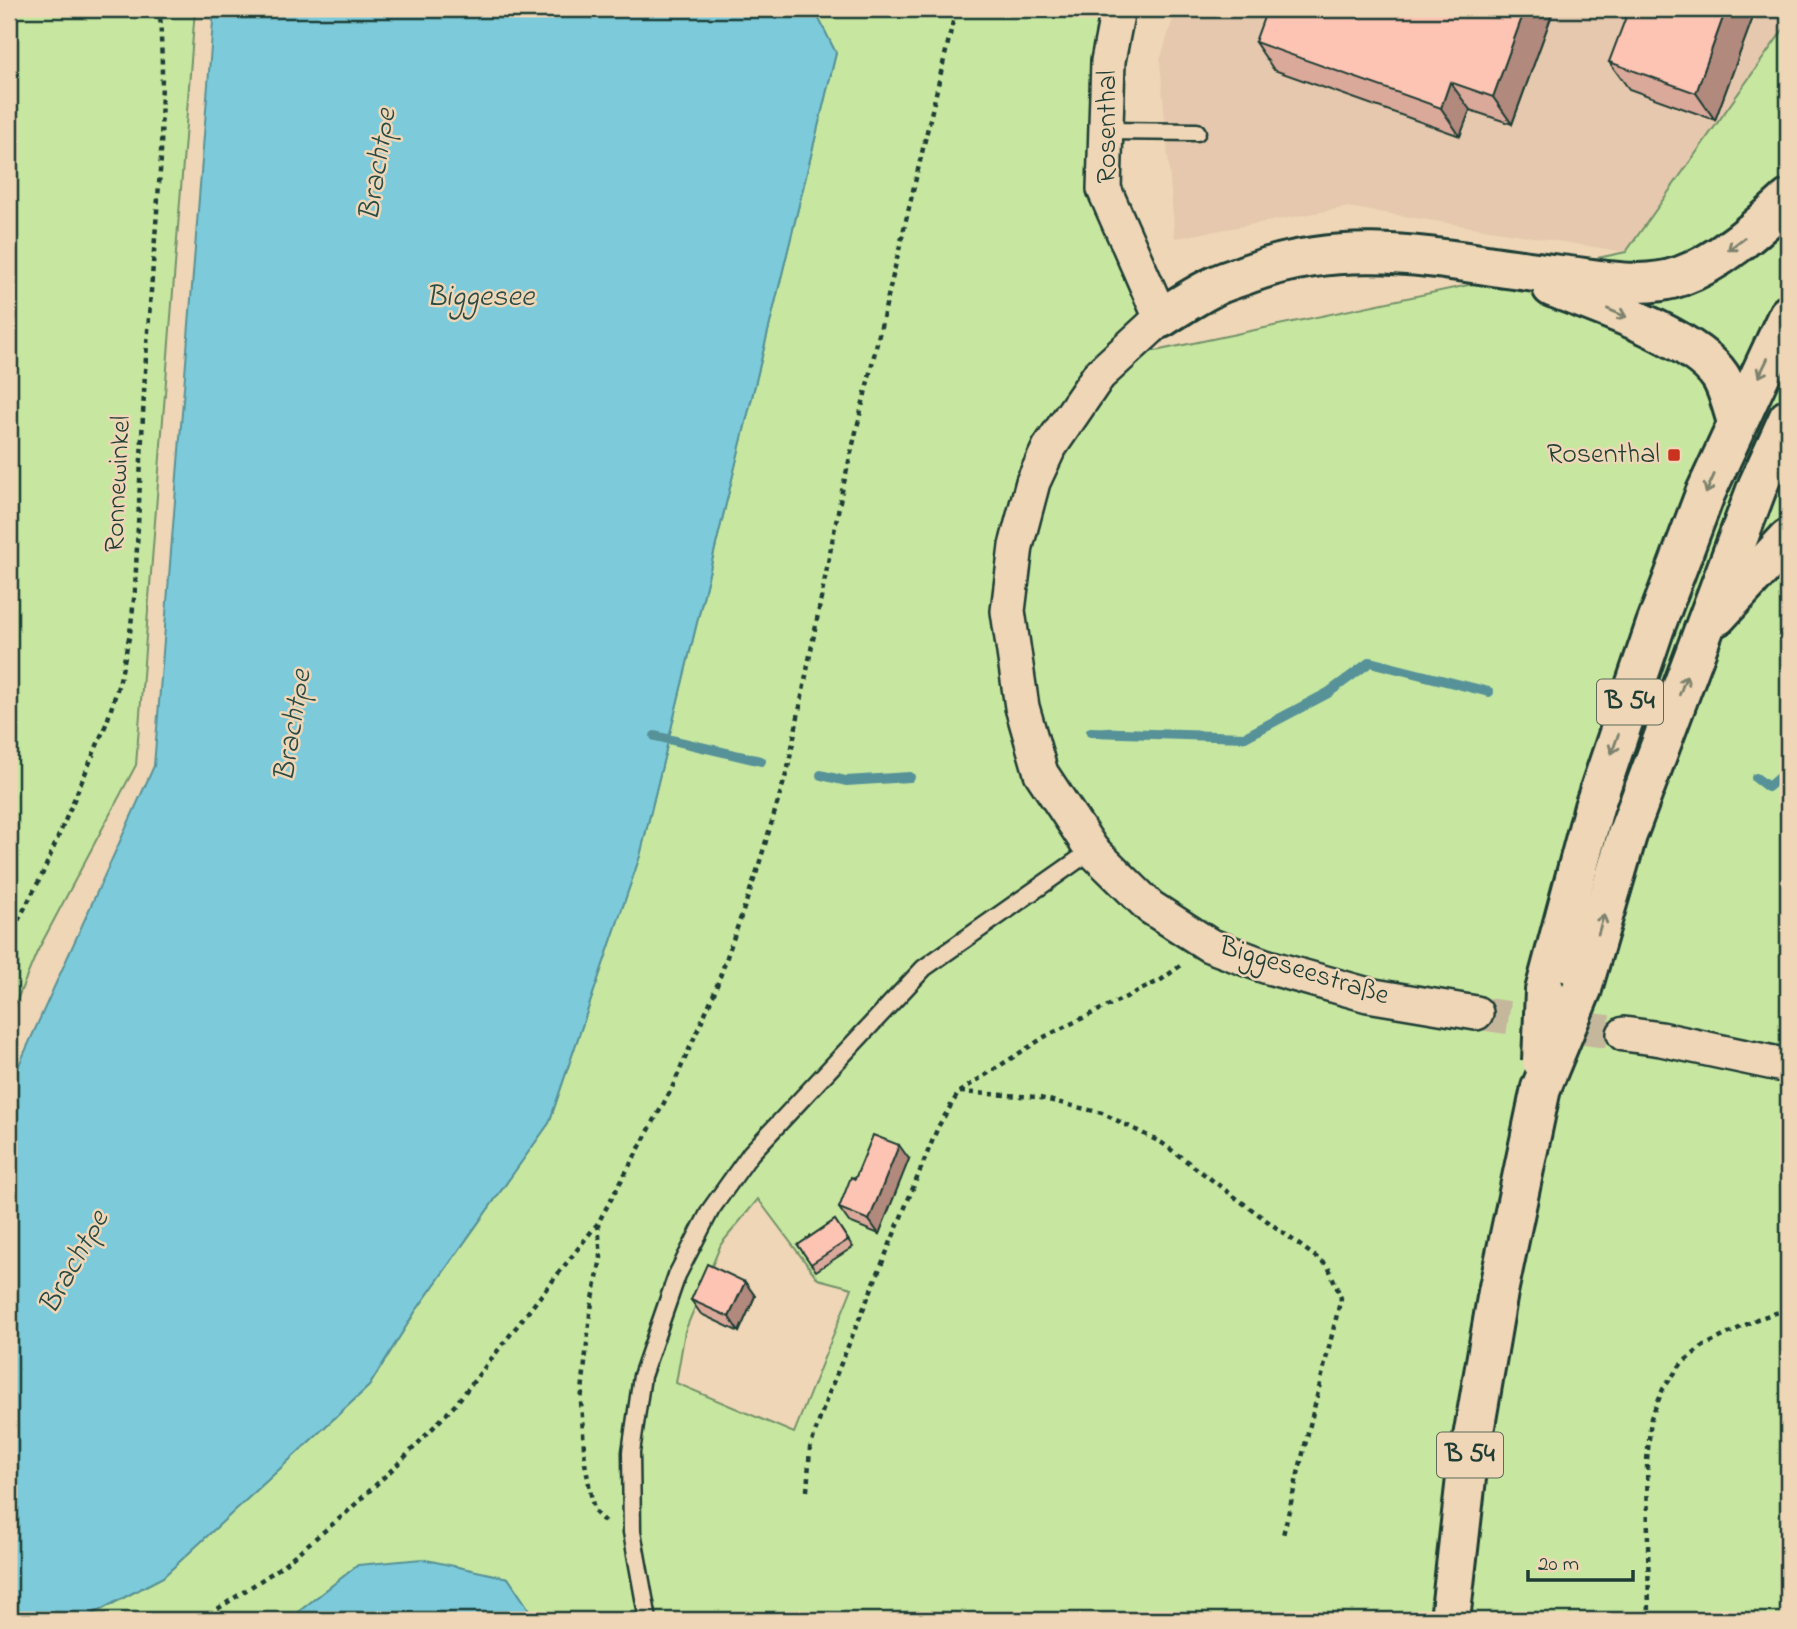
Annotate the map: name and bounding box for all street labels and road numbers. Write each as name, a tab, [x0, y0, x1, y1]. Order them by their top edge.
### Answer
street label: Rosenthal	[1088, 70, 1129, 184]
street label: Ronnewinkel	[95, 415, 143, 553]
road number: B 54	[1597, 680, 1663, 724]
street label: Biggeseestraße	[1213, 926, 1394, 1017]
road number: B 54	[1437, 1432, 1503, 1478]

